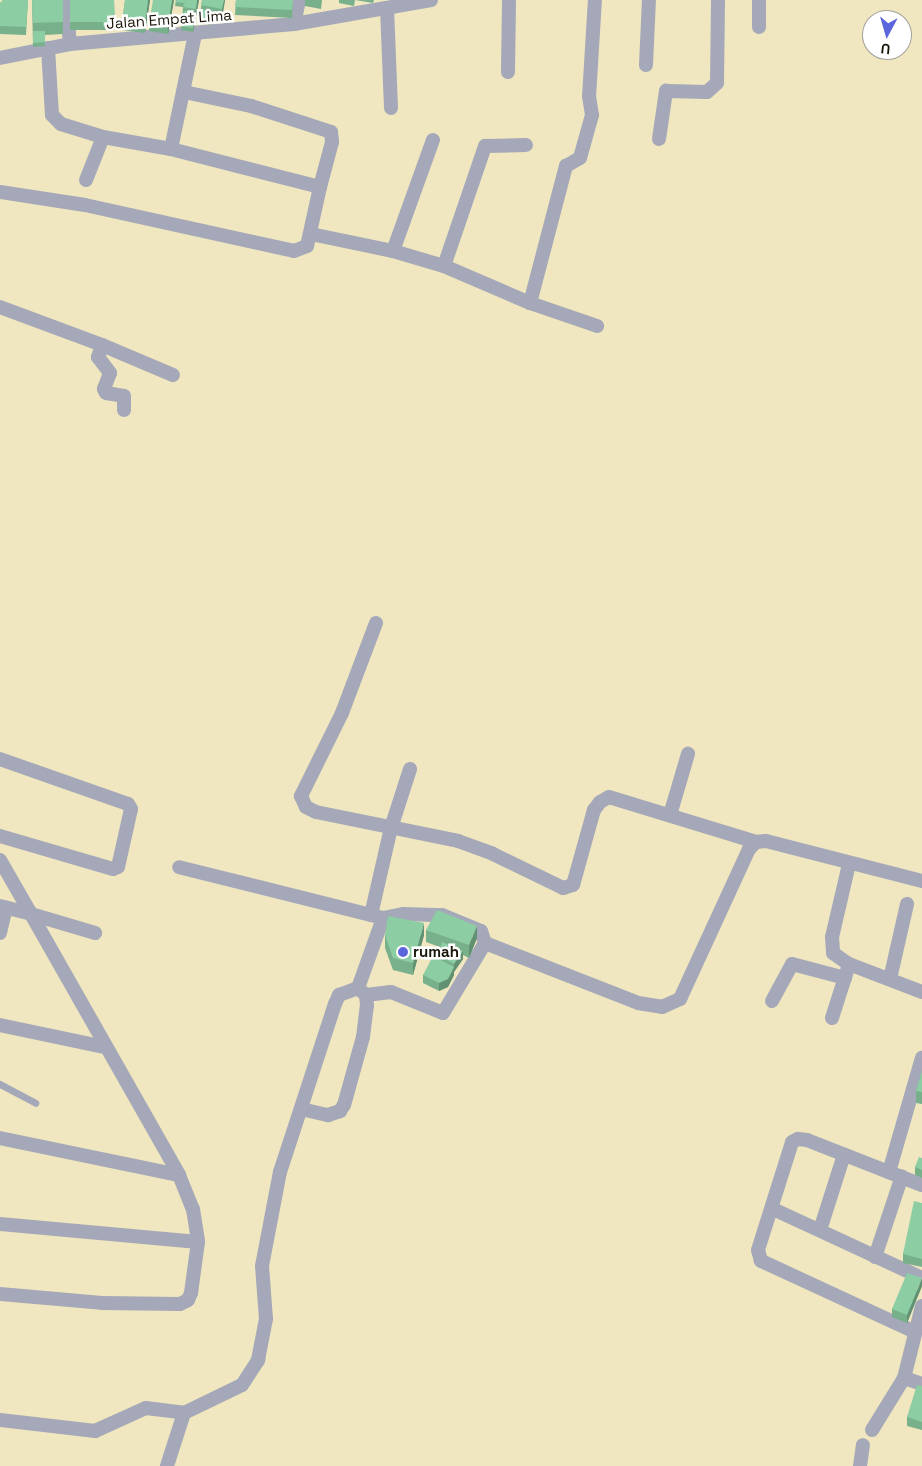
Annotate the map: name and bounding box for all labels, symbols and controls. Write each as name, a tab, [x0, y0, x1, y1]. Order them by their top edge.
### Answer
street label: Jalan Empat Lima	[106, 6, 232, 32]
north arrow	[862, 10, 912, 60]
text: U	[880, 39, 891, 58]
place label: rumah	[413, 943, 459, 961]
marker: rumah	[397, 946, 409, 958]

